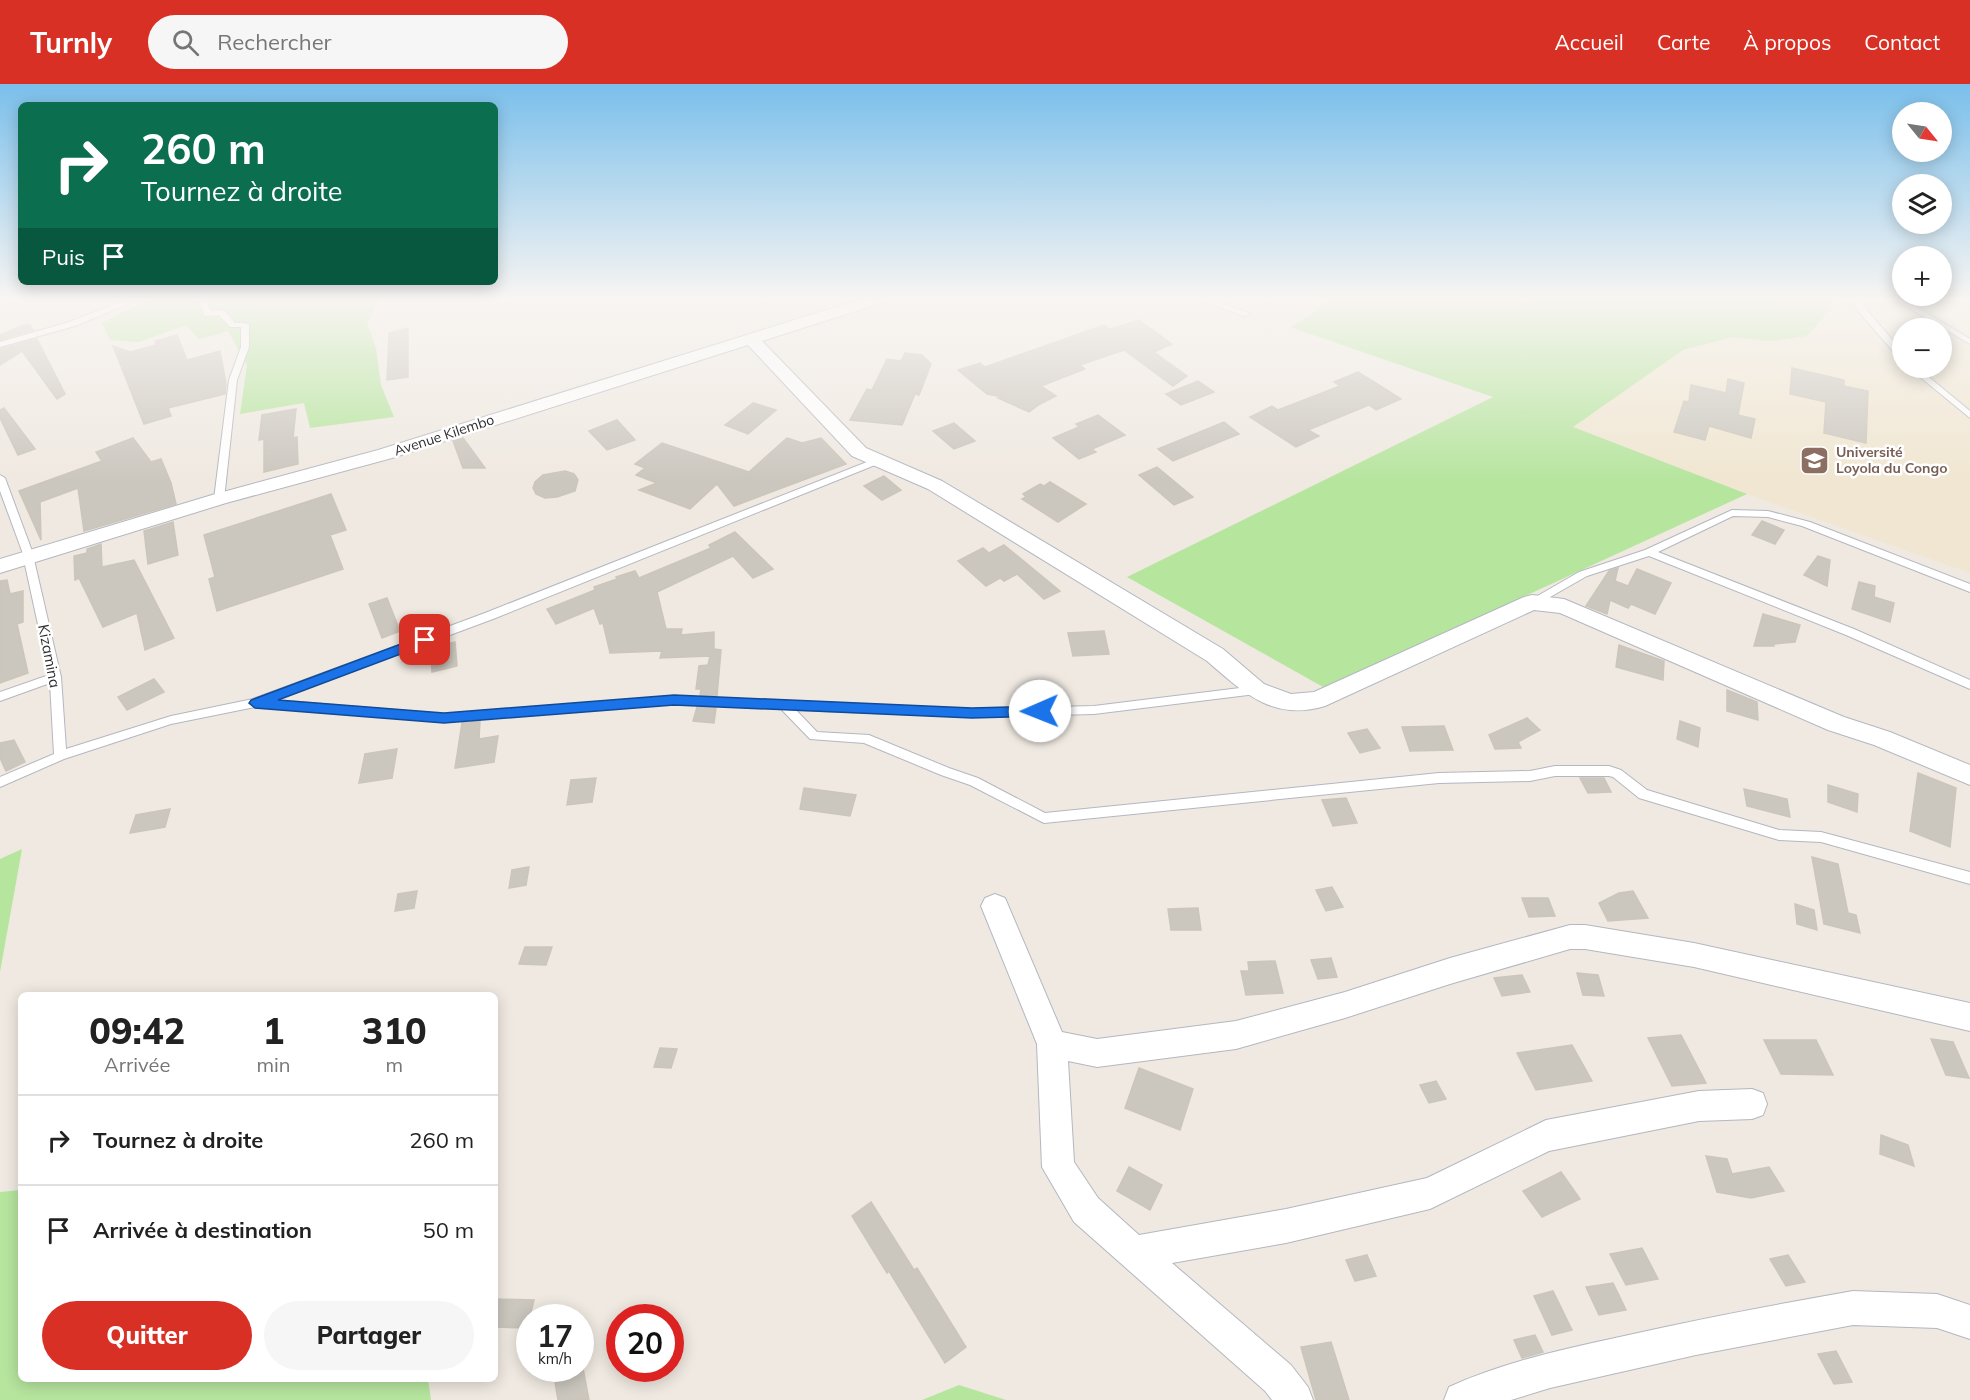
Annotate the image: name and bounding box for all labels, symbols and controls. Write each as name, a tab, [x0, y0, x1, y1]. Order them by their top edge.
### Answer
search box	[148, 15, 568, 69]
text: Turnly	[30, 25, 112, 60]
icon: search	[169, 26, 202, 59]
text: Rechercher	[217, 28, 332, 56]
text: Accueil	[1554, 29, 1624, 55]
text: Carte	[1657, 29, 1710, 55]
text: À propos	[1743, 29, 1831, 55]
text: Contact	[1864, 29, 1940, 55]
north arrow	[1892, 102, 1952, 162]
map controls	[1892, 102, 1952, 378]
text: 260 m	[141, 122, 266, 175]
icon: right	[42, 126, 120, 204]
text: Tournez à droite	[141, 174, 342, 208]
button: layers	[1892, 174, 1952, 234]
icon: arrive	[97, 240, 130, 273]
text: Puis	[42, 243, 85, 271]
button: +	[1892, 246, 1952, 306]
button: −	[1892, 318, 1952, 378]
street label: Avenue Kilembo	[392, 410, 496, 460]
place label: Université Loyola du Congo	[1836, 443, 1948, 477]
school or university icon: Université Loyola du Congo	[1799, 444, 1831, 476]
pin	[399, 614, 450, 665]
street label: Kizamina	[34, 623, 65, 689]
icon: arrive	[408, 623, 441, 656]
position arrow	[1008, 679, 1072, 743]
text: 09:42	[89, 1008, 185, 1053]
text: 1	[263, 1008, 284, 1053]
text: 310	[362, 1008, 427, 1053]
text: Arrivée	[104, 1052, 170, 1077]
text: min	[256, 1052, 291, 1077]
text: m	[385, 1052, 403, 1077]
icon: right	[42, 1124, 75, 1157]
text: Tournez à droite	[93, 1126, 263, 1154]
text: 260 m	[409, 1126, 474, 1154]
icon: arrive	[42, 1214, 75, 1247]
text: Arrivée à destination	[93, 1216, 312, 1244]
text: 50 m	[423, 1216, 474, 1244]
button: Quitter	[42, 1301, 252, 1370]
button: Partager	[264, 1301, 474, 1370]
speed limit sign: 20	[606, 1304, 684, 1382]
text: 17	[537, 1317, 573, 1355]
text: km/h	[538, 1349, 572, 1368]

